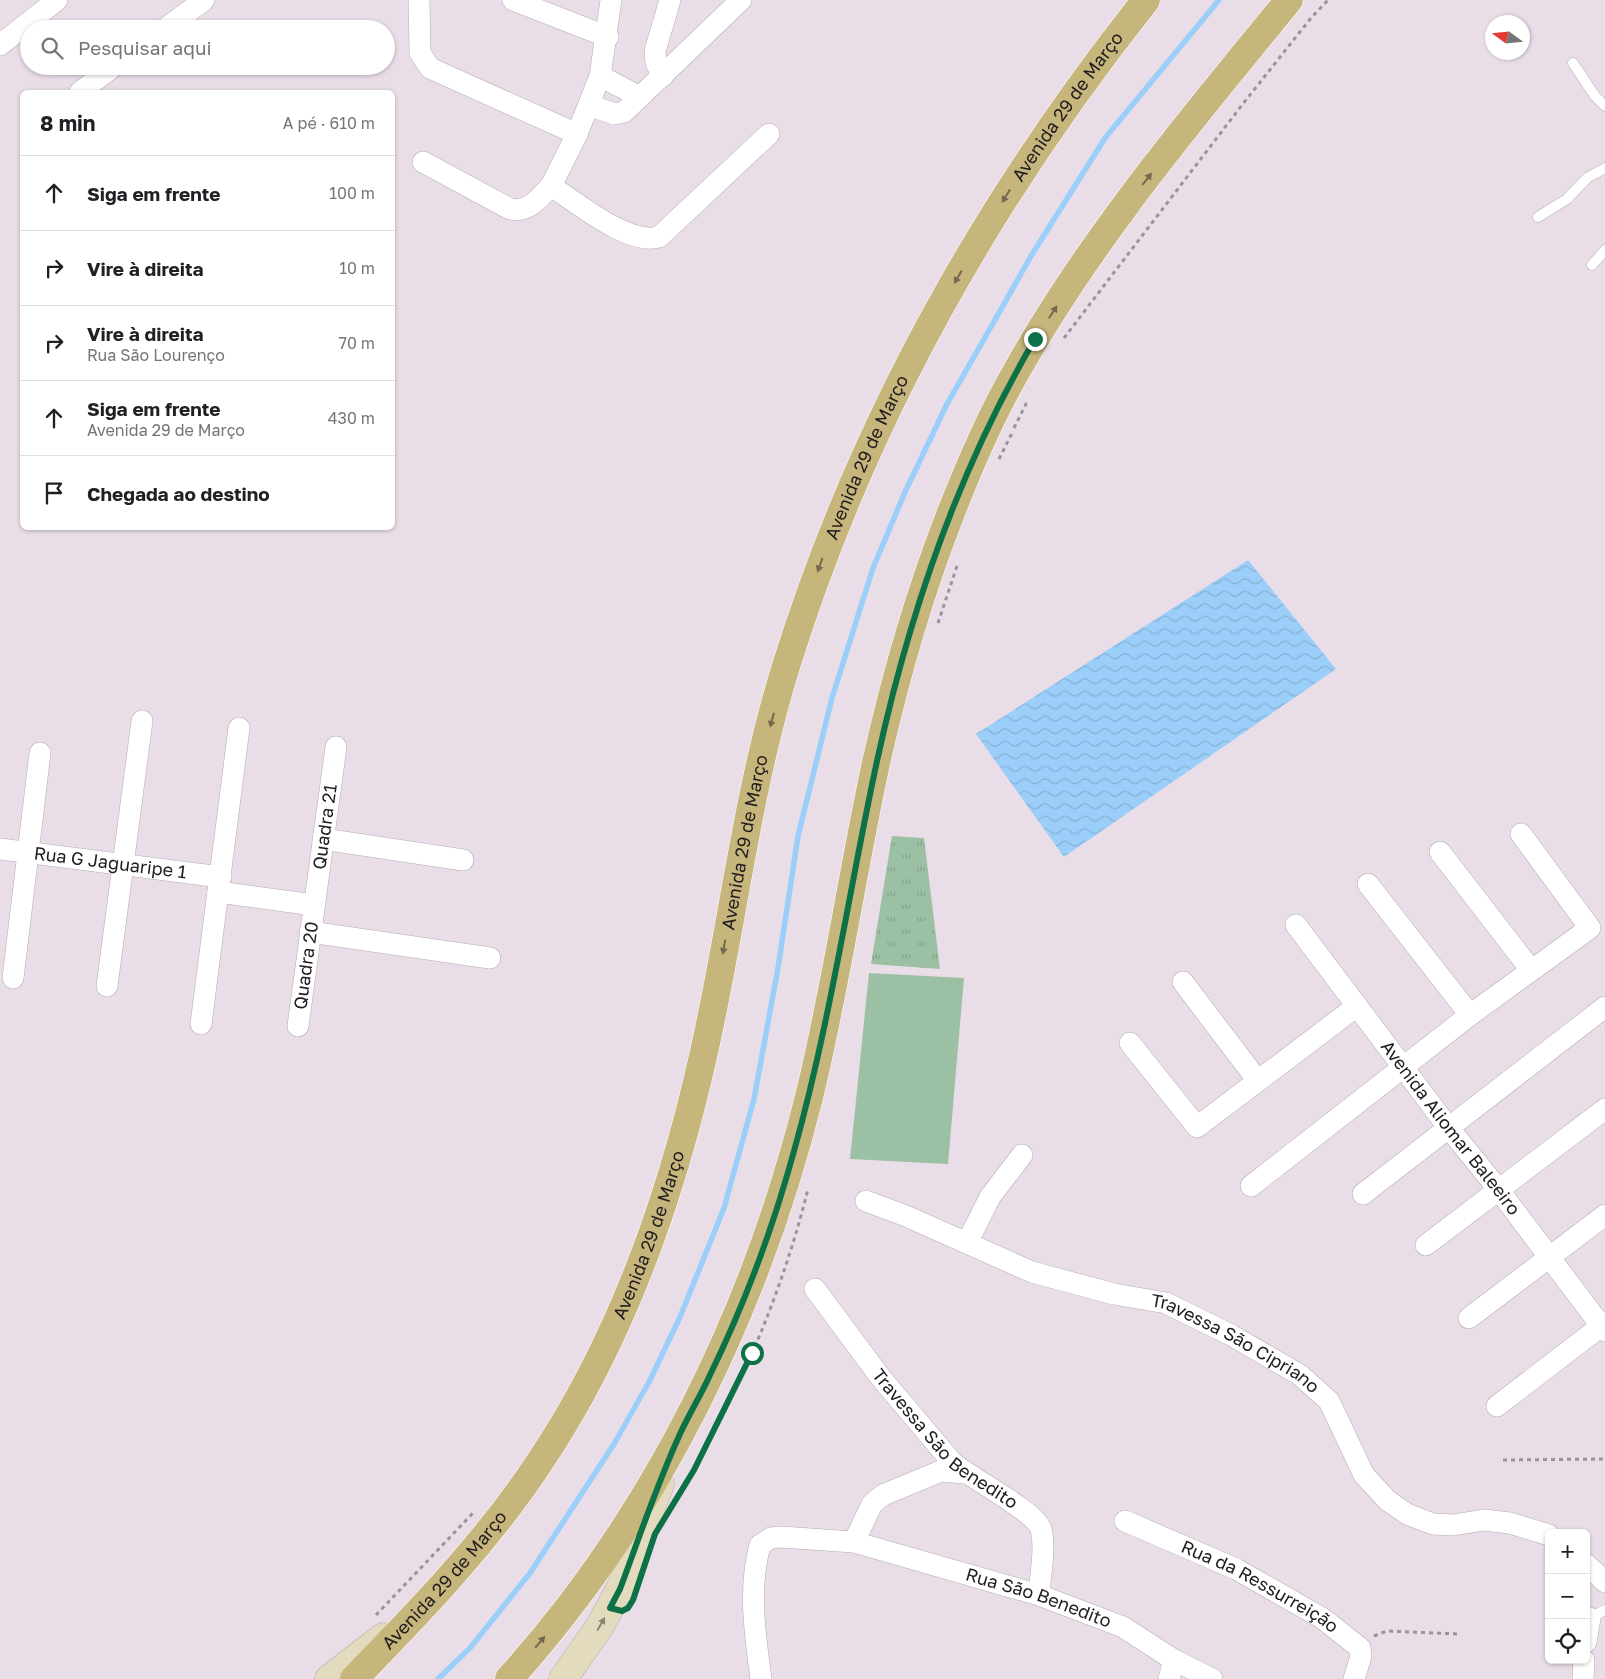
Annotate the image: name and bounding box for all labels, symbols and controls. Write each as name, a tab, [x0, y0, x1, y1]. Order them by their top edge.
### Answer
north arrow	[1485, 15, 1530, 60]
search box	[20, 20, 395, 75]
street label: Avenida 29 de Março	[1007, 27, 1127, 185]
icon: search	[38, 34, 66, 62]
text: Pesquisar aqui	[78, 36, 212, 59]
text: 8 min	[40, 110, 96, 136]
text: A pé · 610 m	[283, 113, 375, 133]
one-way arrow	[1141, 173, 1152, 186]
icon: ahead	[40, 179, 68, 207]
text: Siga em frente	[87, 182, 221, 205]
text: 100 m	[329, 183, 375, 203]
one-way arrow	[1002, 190, 1011, 203]
icon: right	[40, 254, 68, 282]
text: Vire à direita	[87, 257, 204, 280]
text: 10 m	[339, 258, 375, 278]
one-way arrow	[953, 270, 962, 283]
one-way arrow	[1048, 305, 1057, 318]
text: Vire à direita	[87, 322, 204, 345]
route end	[1024, 328, 1047, 351]
icon: right	[40, 329, 68, 357]
text: 70 m	[338, 333, 375, 353]
text: Rua São Lourenço	[87, 345, 225, 365]
street label: Avenida 29 de Março	[820, 371, 912, 542]
text: Siga em frente	[87, 397, 221, 420]
icon: ahead	[40, 404, 68, 432]
text: 430 m	[328, 408, 375, 428]
text: Avenida 29 de Março	[87, 420, 245, 440]
icon: arrive	[40, 479, 68, 507]
text: Chegada ao destino	[87, 482, 270, 505]
one-way arrow	[816, 558, 824, 573]
one-way arrow	[767, 713, 775, 728]
street label: Avenida 29 de Março	[716, 752, 772, 931]
street label: Quadra 21	[307, 782, 341, 871]
street label: Rua G Jaguaripe 1	[33, 841, 188, 883]
street label: Quadra 20	[288, 920, 322, 1011]
one-way arrow	[719, 940, 727, 956]
street label: Avenida Aliomar Baleeiro	[1377, 1036, 1526, 1219]
street label: Avenida 29 de Março	[608, 1148, 688, 1322]
street label: Travessa São Cipriano	[1150, 1289, 1324, 1397]
route start	[741, 1342, 764, 1365]
street label: Travessa São Benedito	[868, 1364, 1023, 1513]
street label: Avenida 29 de Março	[377, 1506, 511, 1654]
map controls	[1545, 1529, 1590, 1664]
button: +	[1545, 1529, 1590, 1574]
street label: Rua da Ressurreição	[1178, 1535, 1343, 1637]
street label: Rua São Benedito	[963, 1563, 1115, 1632]
button: −	[1545, 1574, 1590, 1619]
one-way arrow	[596, 1618, 605, 1631]
button: locate	[1545, 1619, 1590, 1664]
one-way arrow	[535, 1635, 546, 1648]

